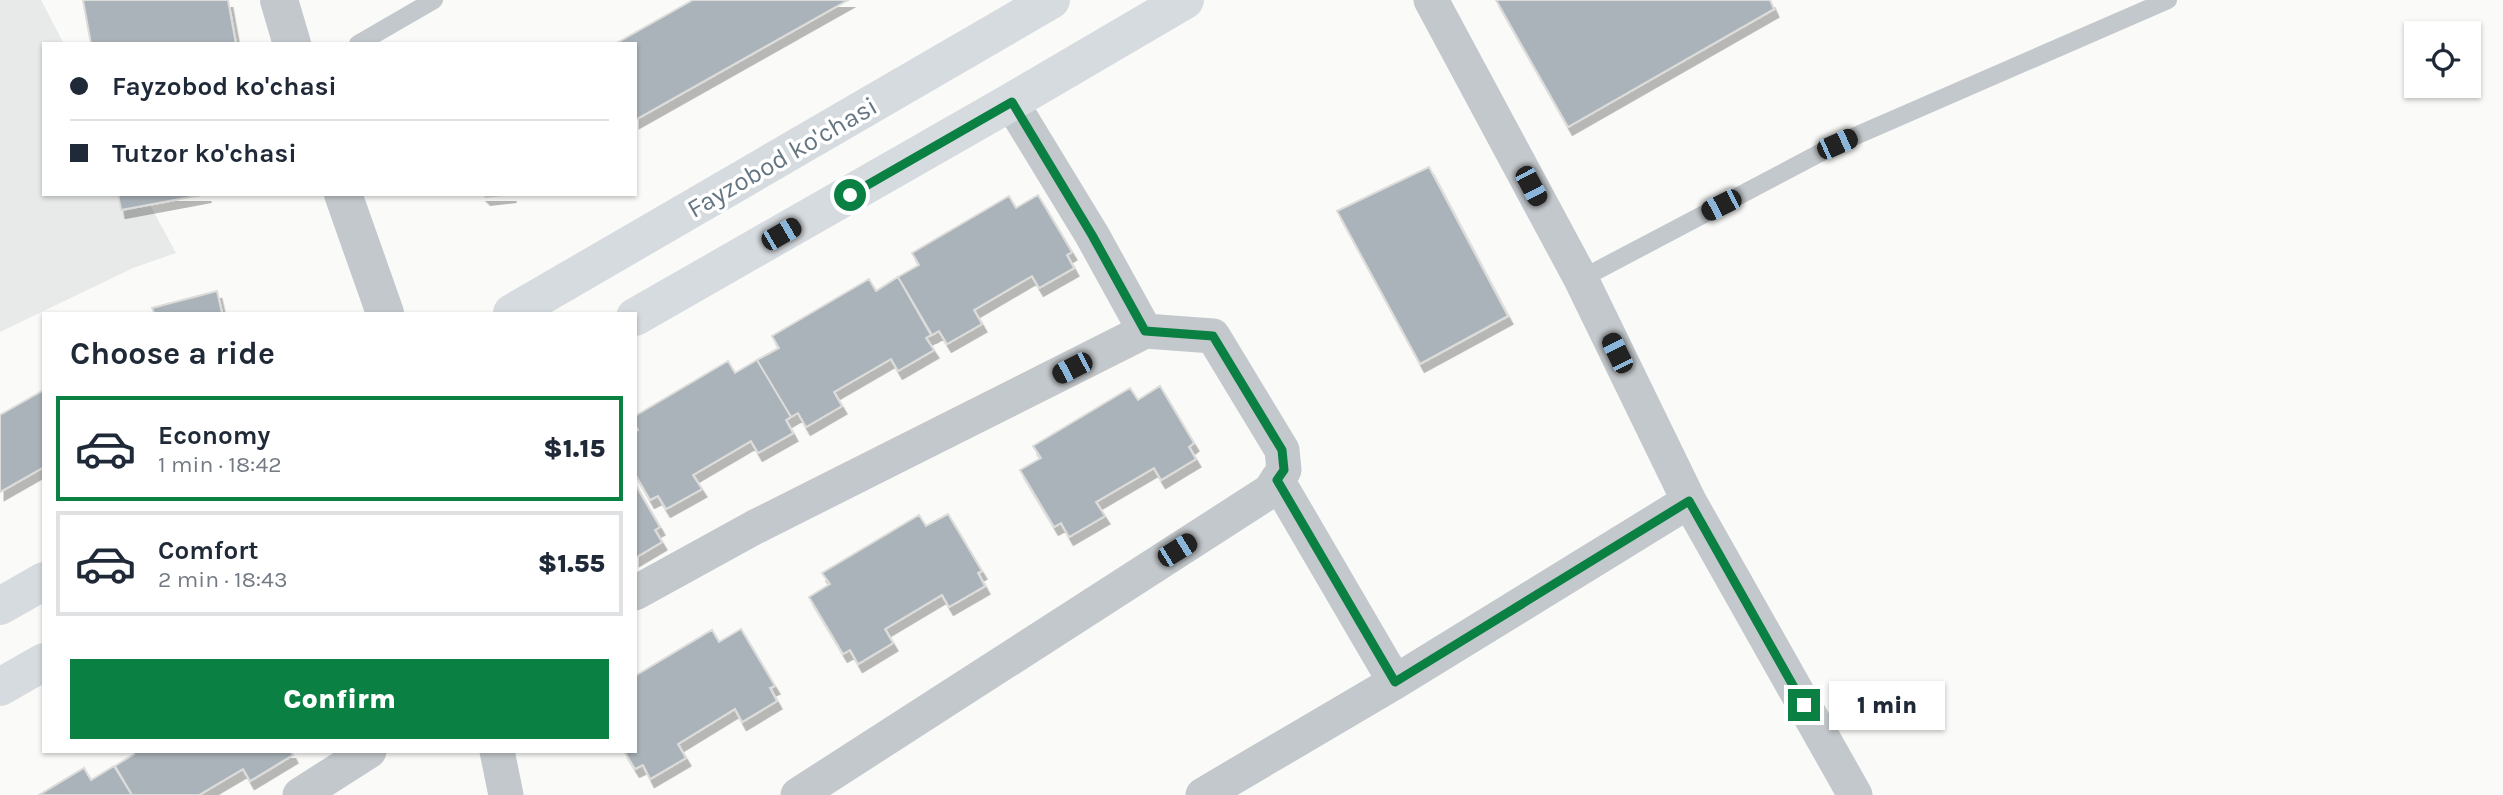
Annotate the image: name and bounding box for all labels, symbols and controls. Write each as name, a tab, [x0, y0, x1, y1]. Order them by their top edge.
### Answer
map controls	[2404, 21, 2481, 98]
button: locate	[2404, 21, 2481, 98]
text: Fayzobod ko'chasi	[112, 71, 337, 102]
street label: Fayzobod ko'chasi	[682, 90, 883, 224]
car	[1814, 126, 1861, 162]
text: Tutzor ko'chasi	[112, 138, 297, 169]
car	[1512, 163, 1551, 209]
route start	[834, 179, 866, 211]
car	[1698, 186, 1745, 224]
car	[758, 214, 805, 254]
car	[1599, 330, 1636, 376]
text: Choose a ride	[70, 335, 275, 372]
car	[1049, 349, 1096, 387]
icon: car	[74, 417, 137, 480]
text: Economy	[158, 420, 270, 451]
text: $1.15	[543, 433, 605, 464]
text: 1 min · 18:42	[158, 451, 282, 478]
car	[1154, 530, 1201, 570]
icon: car	[74, 532, 137, 595]
text: Comfort	[158, 535, 259, 566]
text: $1.55	[538, 548, 605, 579]
text: 2 min · 18:43	[158, 566, 288, 593]
button: Confirm	[70, 659, 609, 739]
callout: 1 min	[1828, 680, 1944, 730]
route end	[1788, 689, 1820, 721]
text: 1 min	[1857, 692, 1917, 719]

